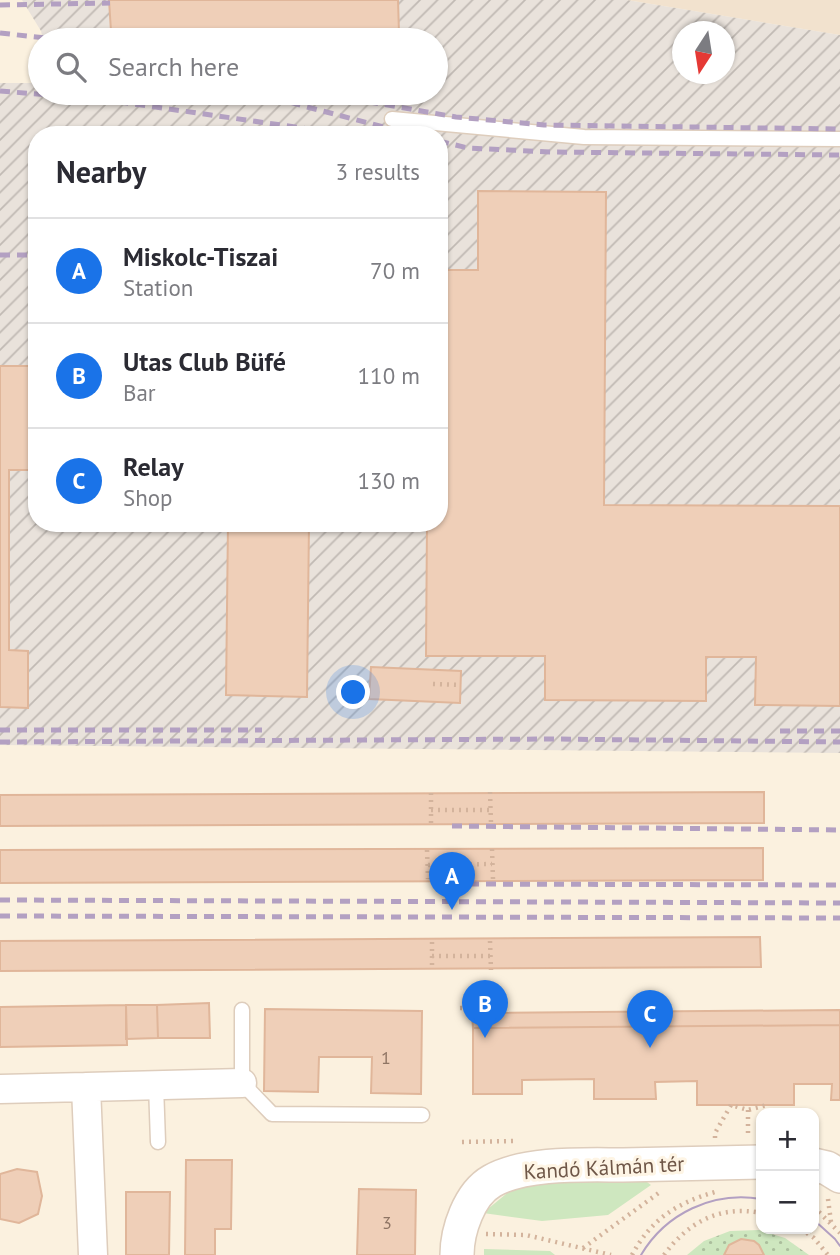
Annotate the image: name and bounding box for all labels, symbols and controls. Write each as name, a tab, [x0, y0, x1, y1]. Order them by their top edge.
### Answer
north arrow	[672, 21, 735, 84]
search box	[28, 28, 448, 105]
icon: search	[52, 48, 90, 86]
text: Search here	[108, 50, 239, 83]
text: Nearby	[56, 152, 146, 191]
text: 3 results	[336, 157, 420, 186]
text: Miskolc-Tiszai	[123, 240, 278, 273]
text: A	[72, 256, 86, 285]
text: 70 m	[370, 256, 420, 285]
text: Station	[123, 273, 193, 302]
text: Utas Club Büfé	[123, 345, 286, 378]
text: B	[72, 361, 86, 390]
text: 110 m	[358, 361, 420, 390]
text: Bar	[123, 378, 156, 407]
text: Relay	[123, 450, 184, 483]
text: C	[73, 466, 85, 495]
text: 130 m	[358, 466, 420, 495]
text: Shop	[123, 483, 173, 512]
your location	[336, 675, 370, 709]
pin: A	[429, 852, 475, 910]
pin: B	[462, 980, 508, 1038]
pin: C	[627, 990, 673, 1048]
house number: 1	[381, 1046, 391, 1069]
map controls	[756, 1108, 819, 1234]
button: +	[756, 1108, 819, 1171]
street label: Kandó Kálmán tér	[523, 1150, 685, 1185]
button: −	[756, 1171, 819, 1234]
house number: 3	[382, 1211, 392, 1234]

